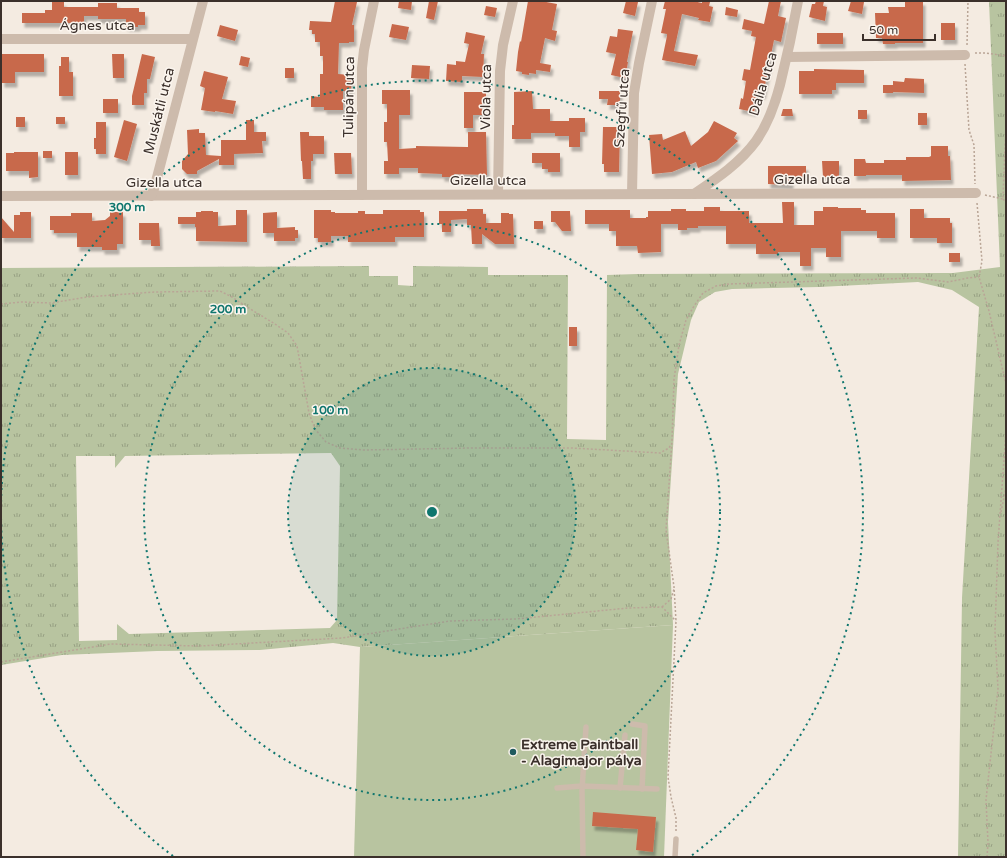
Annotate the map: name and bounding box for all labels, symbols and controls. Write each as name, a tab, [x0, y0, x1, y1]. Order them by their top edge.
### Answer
scale bar	[863, 16, 935, 42]
street label: Ágnes utca	[59, 17, 135, 34]
text: 50 m	[869, 23, 898, 37]
street label: Dália utca	[745, 50, 781, 118]
street label: Tulipán utca	[340, 56, 358, 138]
street label: Viola utca	[477, 64, 495, 130]
street label: Muskátli utca	[140, 66, 178, 156]
street label: Szegfű utca	[611, 68, 633, 148]
street label: Gizella utca	[774, 171, 850, 188]
street label: Gizella utca	[450, 172, 526, 189]
street label: Gizella utca	[126, 174, 202, 191]
text: 300 m	[109, 200, 145, 214]
text: 200 m	[210, 302, 246, 316]
text: 100 m	[312, 403, 348, 417]
centre of rings	[425, 505, 439, 519]
place label: Extreme Paintball - Alagimajor pálya	[521, 736, 642, 769]
marker: Extreme Paintball - Alagimajor pálya	[508, 747, 518, 757]

